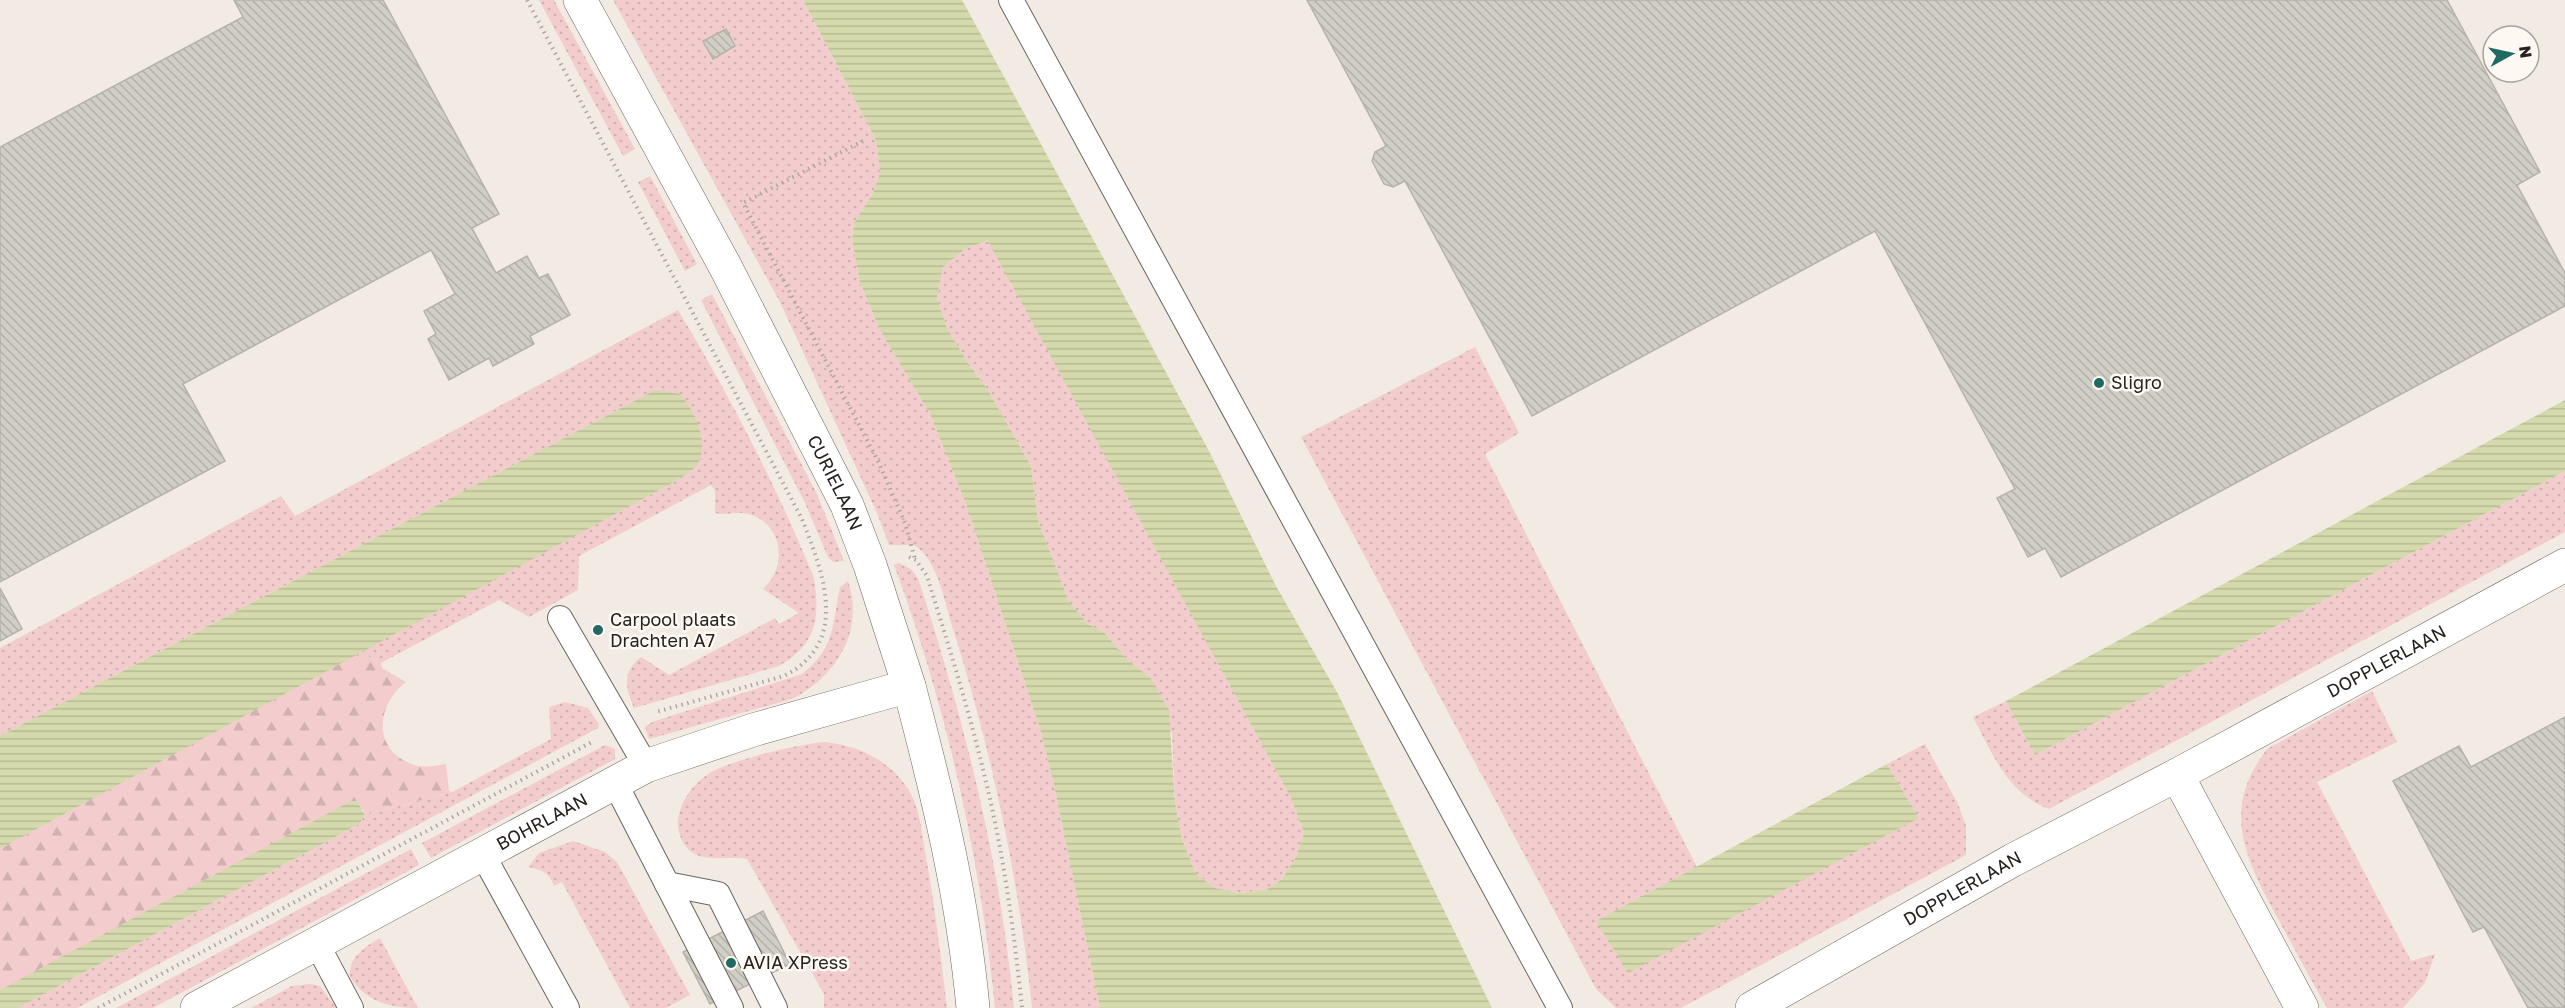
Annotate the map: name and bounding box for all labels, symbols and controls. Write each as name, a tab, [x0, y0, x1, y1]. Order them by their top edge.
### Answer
north arrow	[2481, 24, 2541, 84]
text: N	[2515, 44, 2537, 59]
place label: Sligro	[2111, 371, 2162, 393]
marker: Sligro	[2092, 376, 2106, 390]
street label: CURIELAAN	[803, 431, 868, 533]
place label: Carpool plaats Drachten A7	[610, 608, 736, 651]
street label: DOPPLERLAAN	[2323, 620, 2449, 702]
marker: Carpool plaats Drachten A7	[591, 623, 605, 637]
street label: BOHRLAAN	[492, 788, 591, 855]
street label: DOPPLERLAAN	[1899, 846, 2025, 930]
place label: AVIA XPress	[743, 951, 848, 973]
marker: AVIA XPress	[724, 956, 738, 970]

